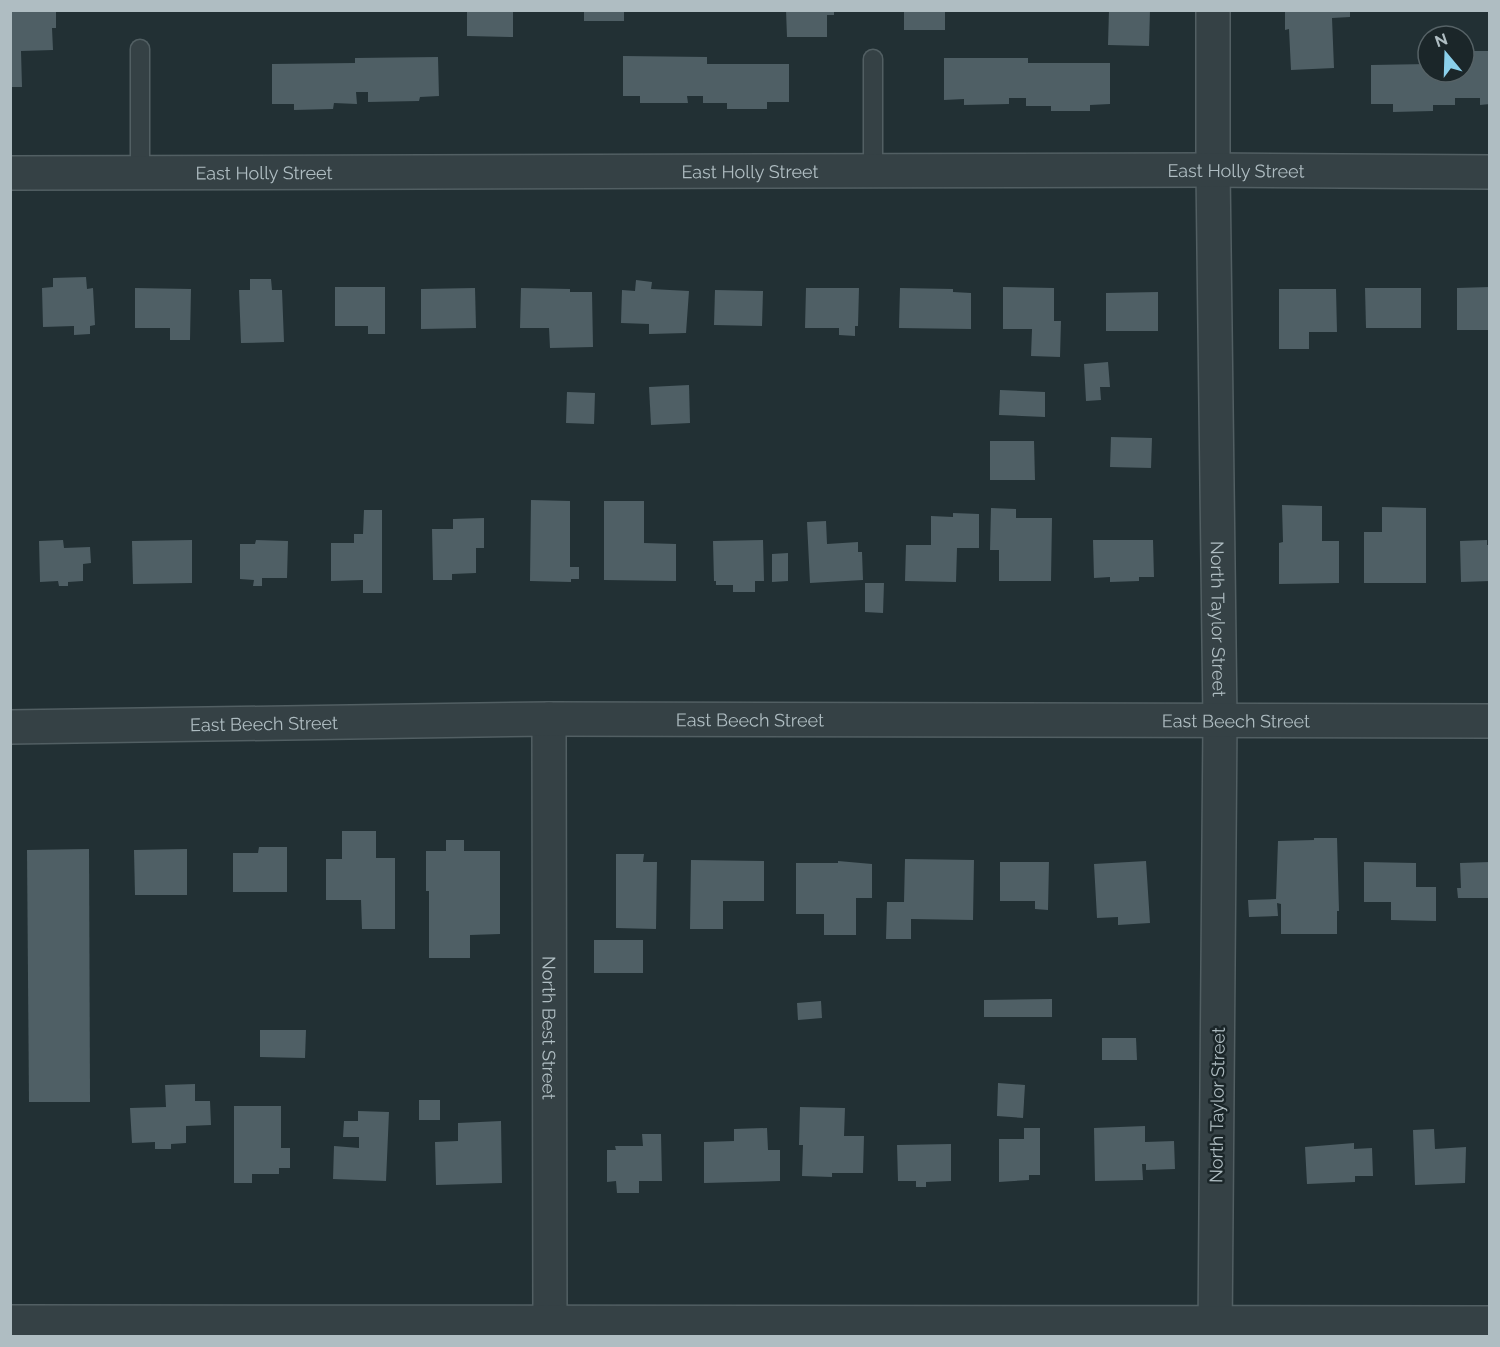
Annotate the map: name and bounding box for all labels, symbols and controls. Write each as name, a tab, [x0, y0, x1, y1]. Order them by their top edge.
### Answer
north arrow	[1416, 24, 1476, 84]
text: N	[1432, 29, 1450, 51]
street label: East Holly Street	[1167, 159, 1305, 181]
street label: East Holly Street	[681, 160, 819, 182]
street label: East Holly Street	[195, 162, 333, 183]
street label: North Taylor Street	[1207, 541, 1230, 697]
street label: East Beech Street	[676, 709, 824, 730]
street label: East Beech Street	[1162, 710, 1310, 731]
street label: East Beech Street	[190, 712, 338, 735]
street label: North Best Street	[539, 956, 560, 1100]
street label: North Taylor Street	[1205, 1027, 1229, 1183]

